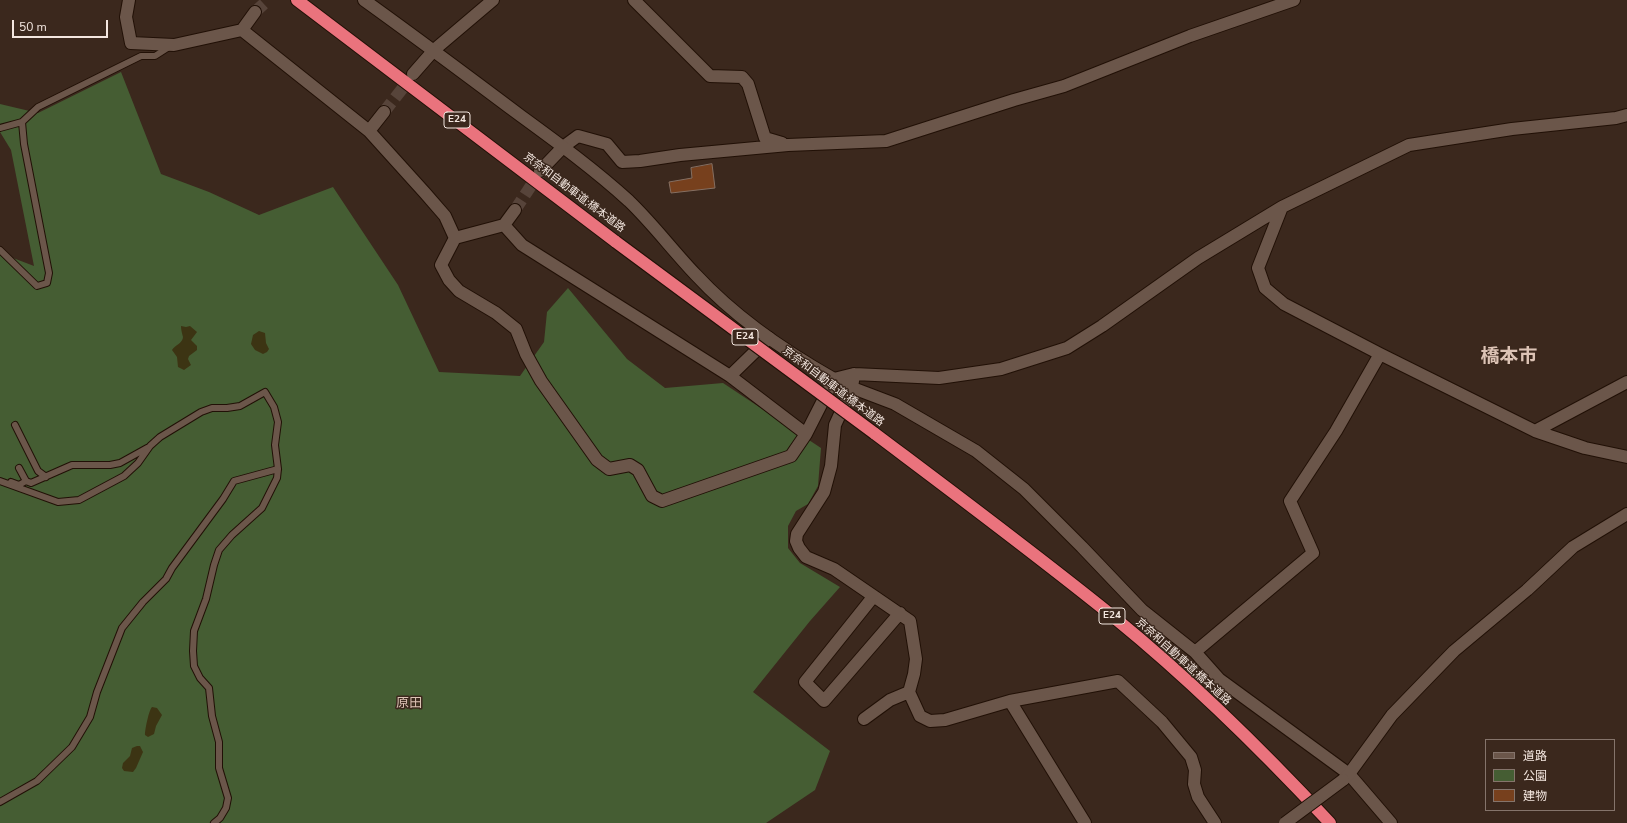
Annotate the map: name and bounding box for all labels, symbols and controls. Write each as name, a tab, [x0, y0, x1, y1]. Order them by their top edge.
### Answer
scale bar	[14, 12, 110, 38]
text: 50 m	[19, 19, 47, 35]
road number: E24	[444, 112, 470, 128]
street label: 京奈和自動車道;橋本道路	[521, 151, 627, 235]
road number: E24	[732, 329, 758, 345]
street label: 京奈和自動車道;橋本道路	[780, 345, 886, 429]
district label: 橋本市	[1481, 346, 1537, 368]
road number: E24	[1099, 608, 1125, 624]
street label: 京奈和自動車道;橋本道路	[1133, 616, 1233, 708]
district label: 原田	[396, 696, 422, 712]
legend	[1485, 739, 1615, 811]
text: 道路	[1523, 748, 1547, 764]
text: 公園	[1523, 768, 1547, 784]
text: 建物	[1523, 788, 1547, 804]

